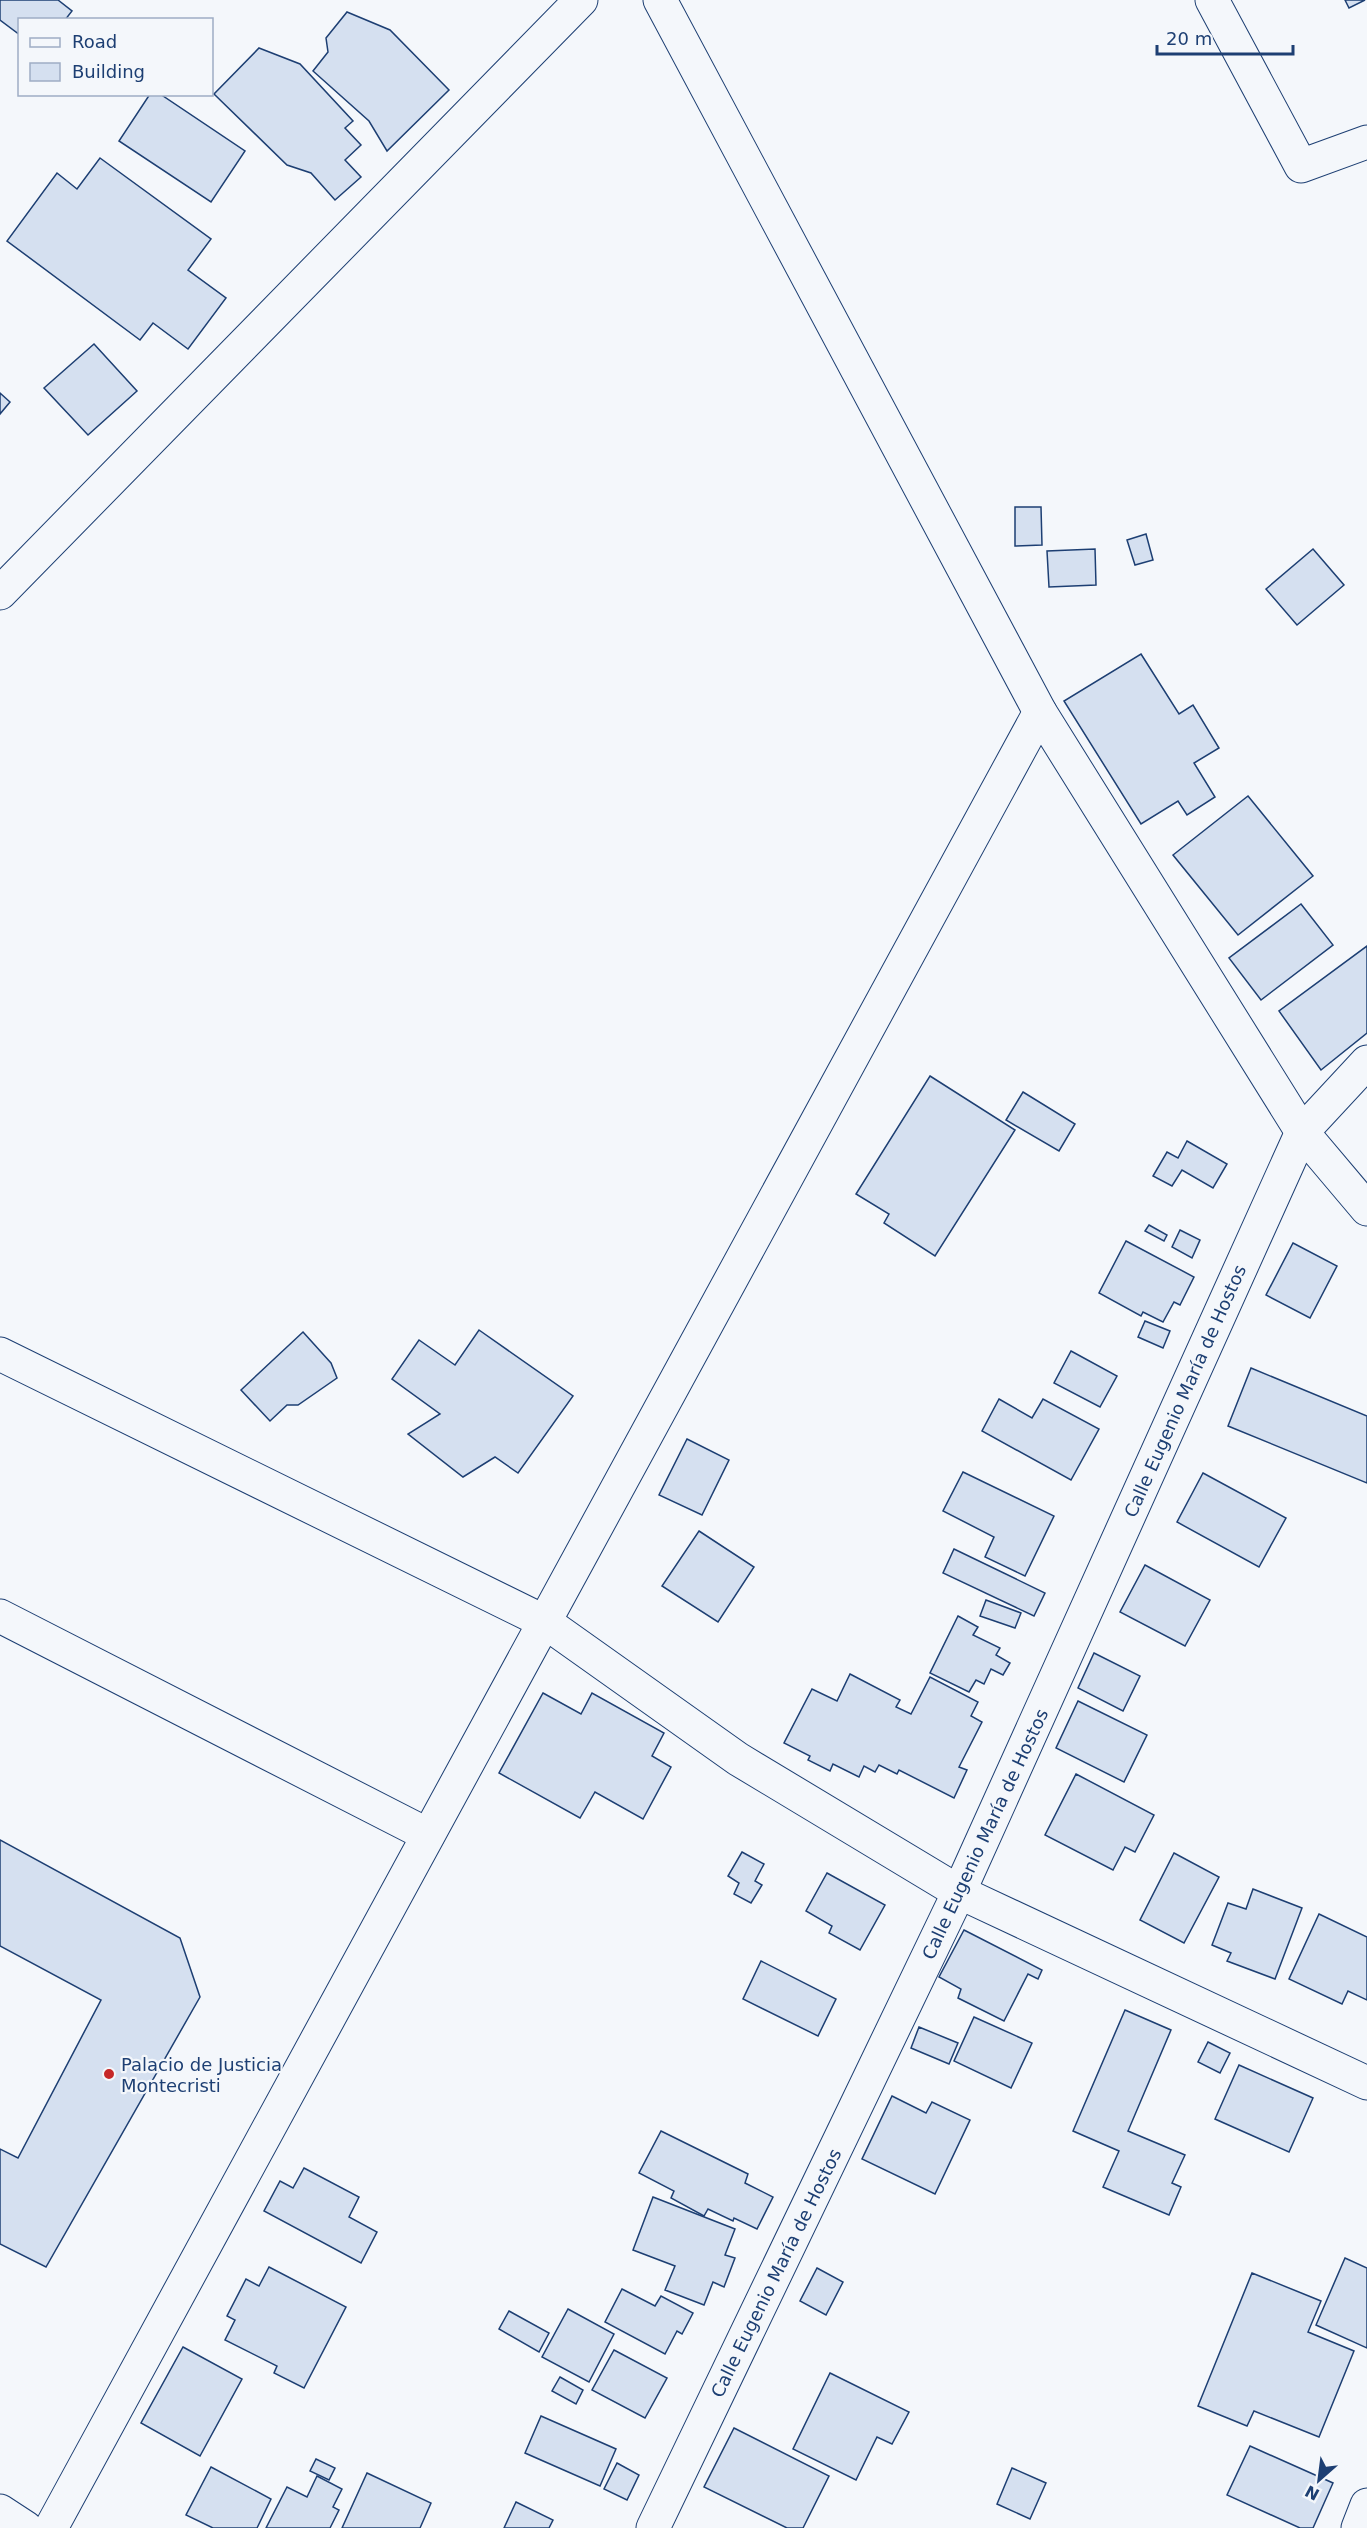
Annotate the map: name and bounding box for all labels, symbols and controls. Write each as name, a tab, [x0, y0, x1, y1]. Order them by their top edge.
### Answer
legend	[18, 18, 213, 96]
scale bar	[1157, 18, 1294, 56]
text: 20 m	[1166, 28, 1212, 49]
text: Road	[72, 31, 117, 52]
text: Building	[72, 61, 145, 82]
street label: Calle Eugenio María de Hostos	[1120, 1262, 1250, 1520]
street label: Calle Eugenio María de Hostos	[918, 1705, 1052, 1963]
place label: Palacio de Justicia Montecristi	[121, 2054, 282, 2096]
marker: Palacio de Justicia Montecristi	[102, 2067, 116, 2081]
street label: Calle Eugenio María de Hostos	[706, 2145, 846, 2401]
north arrow	[1289, 2450, 1349, 2510]
text: N	[1302, 2481, 1323, 2504]

